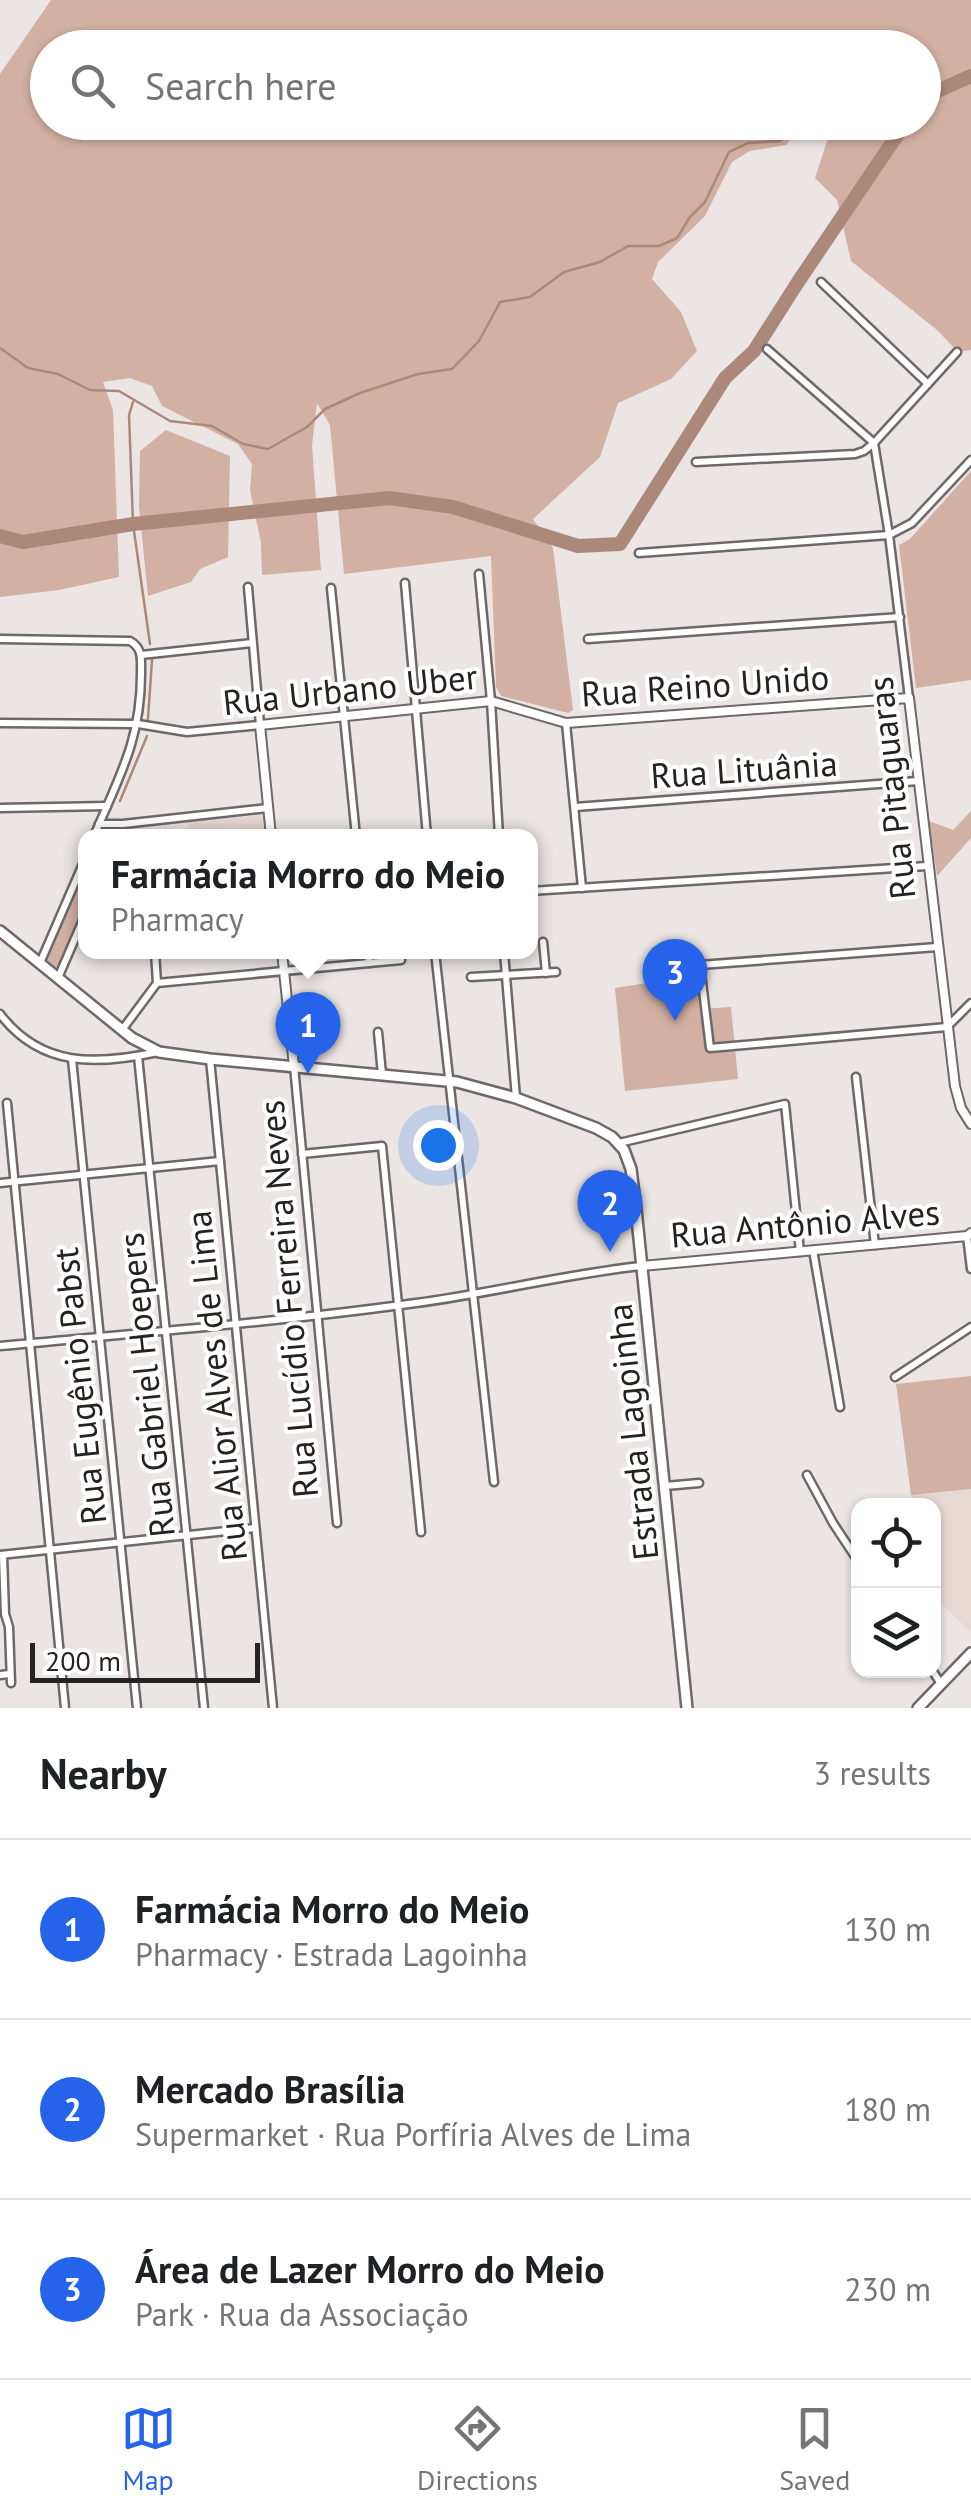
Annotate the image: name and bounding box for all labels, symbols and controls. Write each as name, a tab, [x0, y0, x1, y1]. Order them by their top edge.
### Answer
search box	[30, 30, 941, 140]
icon: search	[65, 58, 120, 113]
text: Search here	[145, 61, 337, 110]
street label: Rua Urbano Uber	[220, 653, 480, 725]
street label: Rua Reino Unido	[579, 653, 831, 717]
street label: Rua Pitaguaras	[856, 675, 926, 901]
street label: Rua Lituânia	[649, 740, 839, 798]
popup	[78, 829, 538, 959]
text: Farmácia Morro do Meio	[111, 849, 505, 898]
text: Pharmacy	[111, 898, 244, 940]
pin: 3	[642, 938, 708, 1021]
pin: 1	[276, 992, 340, 1074]
street label: Rua Lucídio Ferreira Neves	[248, 1098, 328, 1500]
your location	[413, 1120, 464, 1171]
pin: 2	[578, 1170, 642, 1252]
street label: Rua Antônio Alves	[669, 1188, 941, 1258]
street label: Rua Alior Alves de Lima	[175, 1208, 257, 1564]
street label: Rua Gabriel Hoepers	[107, 1231, 185, 1539]
street label: Rua Eugênio Pabst	[42, 1245, 116, 1527]
street label: Estrada Lagoinha	[596, 1302, 668, 1562]
map controls	[851, 1498, 941, 1678]
button: locate	[851, 1498, 941, 1588]
button: layers	[851, 1588, 941, 1678]
scale bar	[30, 1638, 260, 1682]
text: 200 m	[45, 1642, 121, 1679]
text: Nearby	[40, 1746, 167, 1801]
text: 3 results	[813, 1752, 931, 1794]
text: Farmácia Morro do Meio	[135, 1884, 529, 1933]
text: 1	[63, 1908, 82, 1950]
text: 130 m	[844, 1908, 931, 1950]
text: Pharmacy · Estrada Lagoinha	[135, 1933, 528, 1975]
text: Mercado Brasília	[135, 2064, 405, 2113]
text: 2	[63, 2088, 82, 2130]
text: 180 m	[844, 2088, 931, 2130]
text: Supermarket · Rua Porfíria Alves de Lima	[135, 2113, 691, 2155]
text: Área de Lazer Morro do Meio	[135, 2244, 605, 2293]
text: 3	[63, 2268, 82, 2310]
text: 230 m	[844, 2268, 931, 2310]
text: Park · Rua da Associação	[135, 2293, 469, 2335]
tab: Map	[121, 2401, 176, 2498]
tab: Directions	[417, 2401, 538, 2498]
tab: Saved	[779, 2401, 850, 2498]

